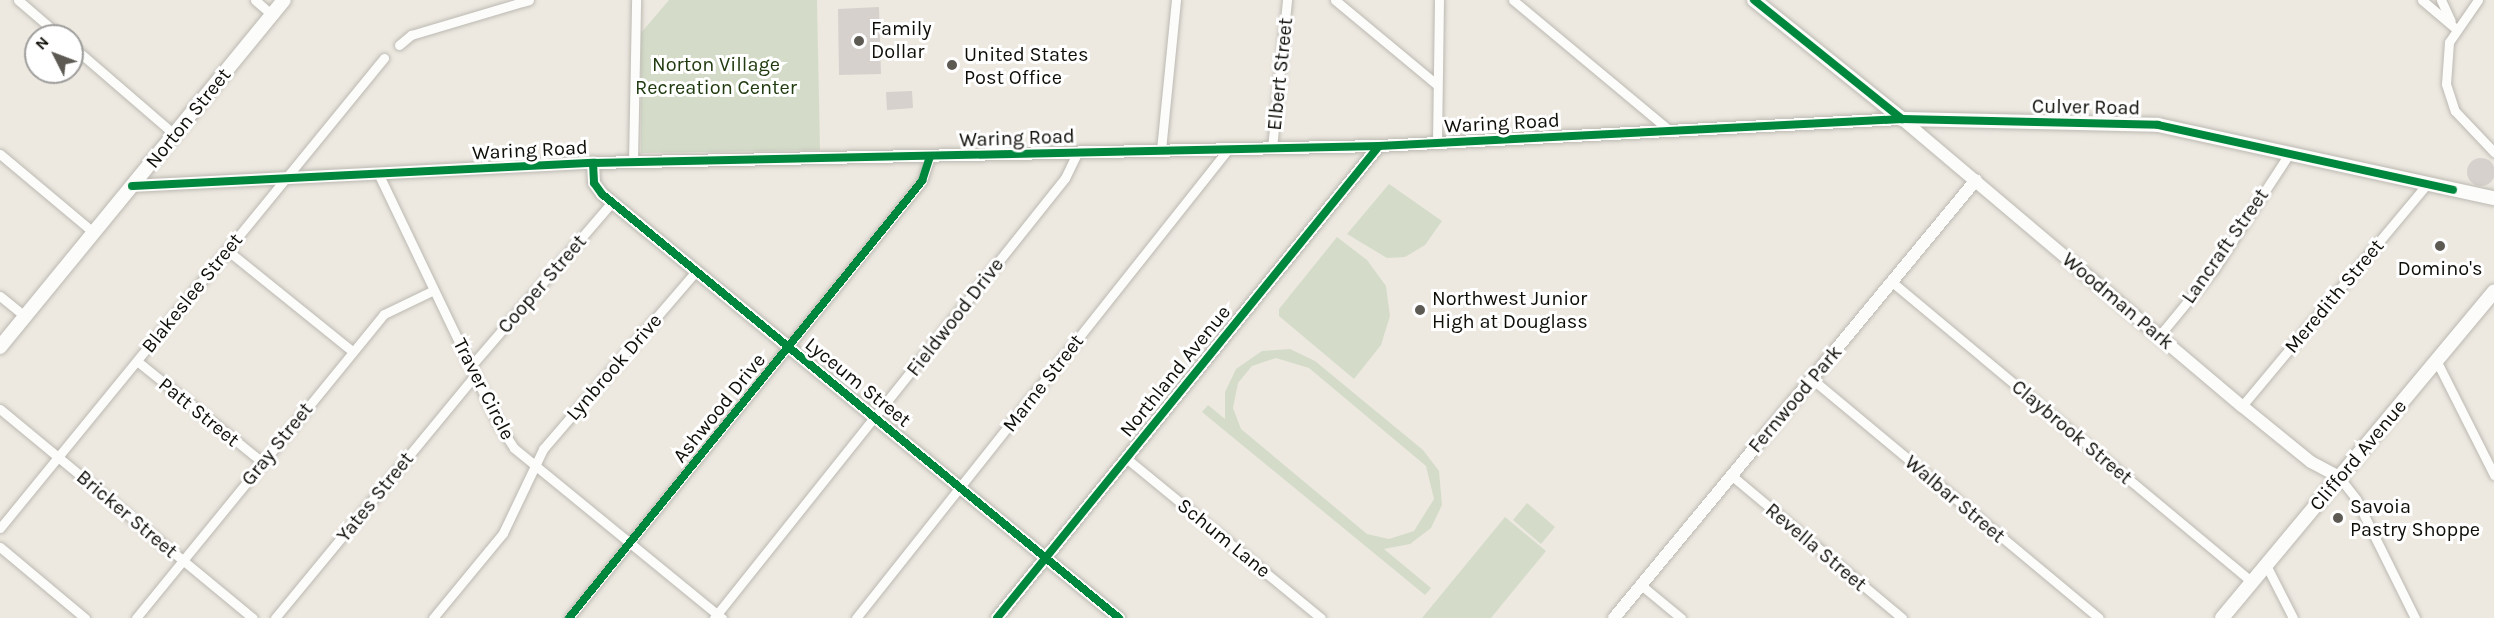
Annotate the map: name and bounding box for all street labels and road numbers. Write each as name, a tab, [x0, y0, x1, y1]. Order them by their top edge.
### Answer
street label: Elbert Street	[1262, 16, 1298, 132]
street label: Norton Street	[140, 63, 236, 173]
street label: Culver Road	[2032, 94, 2140, 120]
street label: Waring Road	[1444, 108, 1560, 138]
street label: Waring Road	[959, 124, 1075, 152]
street label: Waring Road	[472, 135, 588, 165]
street label: Lancraft Street	[2176, 184, 2274, 308]
street label: Blakeslee Street	[136, 228, 248, 358]
street label: Cooper Street	[493, 230, 591, 338]
street label: Meredith Street	[2279, 234, 2389, 358]
street label: Woodman Park	[2057, 247, 2179, 355]
street label: Fieldwood Drive	[901, 253, 1009, 381]
street label: Northland Avenue	[1115, 300, 1235, 442]
street label: Lynbrook Drive	[561, 309, 667, 425]
street label: Marne Street	[997, 329, 1089, 437]
street label: Lyceum Street	[800, 332, 916, 432]
street label: Traver Circle	[448, 334, 520, 444]
street label: Fernwood Park	[1743, 340, 1847, 458]
street label: Ashwood Drive	[668, 348, 770, 468]
street label: Patt Street	[154, 372, 244, 452]
street label: Claybrook Street	[2007, 375, 2137, 489]
street label: Clifford Avenue	[2304, 394, 2412, 516]
street label: Gray Street	[236, 398, 318, 490]
street label: Yates Street	[331, 447, 419, 547]
street label: Walbar Street	[1900, 450, 2010, 548]
street label: Bricker Street	[72, 465, 182, 563]
street label: Schum Lane	[1173, 493, 1275, 583]
street label: Revella Street	[1761, 498, 1871, 596]

